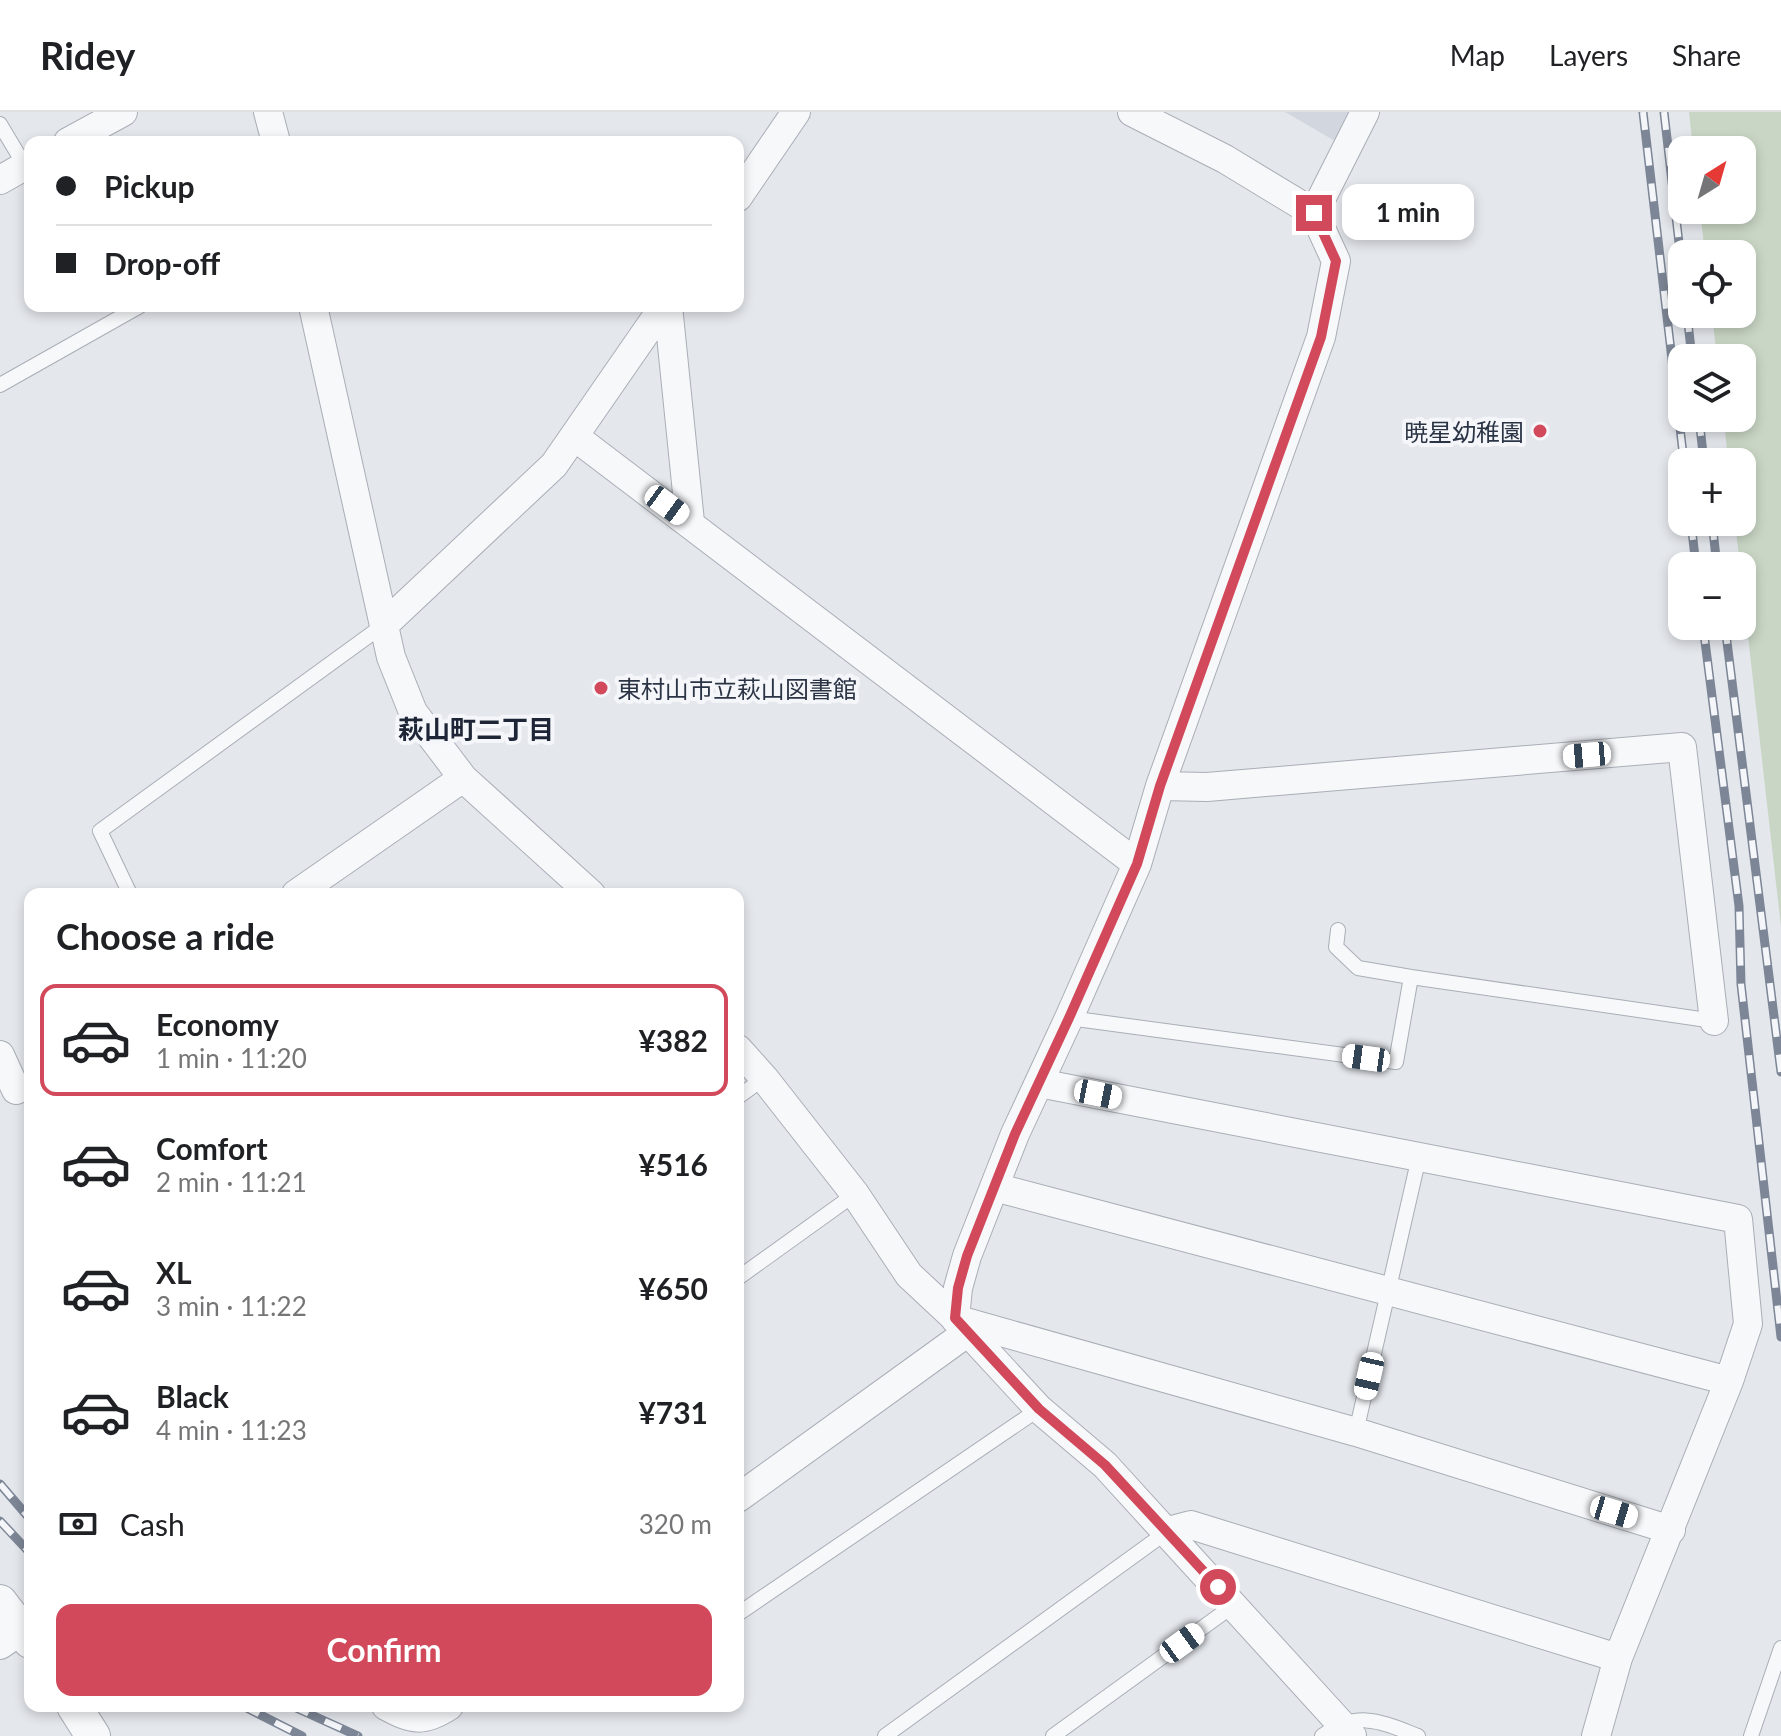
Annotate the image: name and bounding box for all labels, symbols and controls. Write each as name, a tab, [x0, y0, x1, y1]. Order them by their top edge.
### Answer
text: Ridey	[40, 32, 135, 78]
text: Map	[1450, 38, 1505, 72]
text: Layers	[1549, 38, 1628, 72]
text: Share	[1672, 38, 1741, 72]
north arrow	[1668, 136, 1756, 224]
map controls	[1668, 136, 1756, 640]
text: Pickup	[104, 168, 195, 204]
callout: 1 min	[1342, 185, 1474, 241]
route end	[1296, 195, 1332, 231]
text: 1 min	[1376, 196, 1440, 228]
button: locate	[1668, 240, 1756, 328]
text: Drop-off	[104, 245, 220, 281]
button: layers	[1668, 344, 1756, 432]
place label: 暁星幼稚園	[1404, 417, 1524, 446]
marker: 暁星幼稚園	[1531, 422, 1549, 440]
button: +	[1668, 448, 1756, 536]
car	[641, 481, 693, 529]
button: −	[1668, 552, 1756, 640]
place label: 東村山市立萩山図書館	[617, 674, 857, 703]
marker: 東村山市立萩山図書館	[592, 679, 610, 697]
district label: 萩山町二丁目	[398, 713, 554, 745]
car	[1562, 741, 1612, 769]
text: Choose a ride	[56, 914, 275, 958]
icon: car	[60, 1004, 132, 1076]
text: Economy	[156, 1006, 279, 1042]
text: ¥382	[638, 1022, 708, 1058]
text: 1 min · 11:20	[156, 1042, 307, 1074]
car	[1341, 1043, 1391, 1073]
car	[1072, 1078, 1124, 1110]
icon: car	[60, 1128, 132, 1200]
text: Comfort	[156, 1130, 268, 1166]
text: ¥516	[638, 1146, 708, 1182]
text: 2 min · 11:21	[156, 1166, 307, 1198]
icon: car	[60, 1252, 132, 1324]
text: XL	[156, 1254, 192, 1290]
text: ¥650	[638, 1270, 708, 1306]
text: 3 min · 11:22	[156, 1290, 307, 1322]
car	[1352, 1350, 1386, 1402]
icon: car	[60, 1376, 132, 1448]
text: Black	[156, 1378, 229, 1414]
text: ¥731	[638, 1394, 708, 1430]
text: 4 min · 11:23	[156, 1414, 307, 1446]
car	[1588, 1494, 1640, 1530]
icon: cash	[56, 1502, 100, 1546]
text: Cash	[120, 1506, 185, 1542]
text: 320 m	[639, 1508, 712, 1540]
route start	[1200, 1569, 1236, 1605]
button: Confirm	[56, 1604, 712, 1696]
car	[1156, 1619, 1208, 1667]

